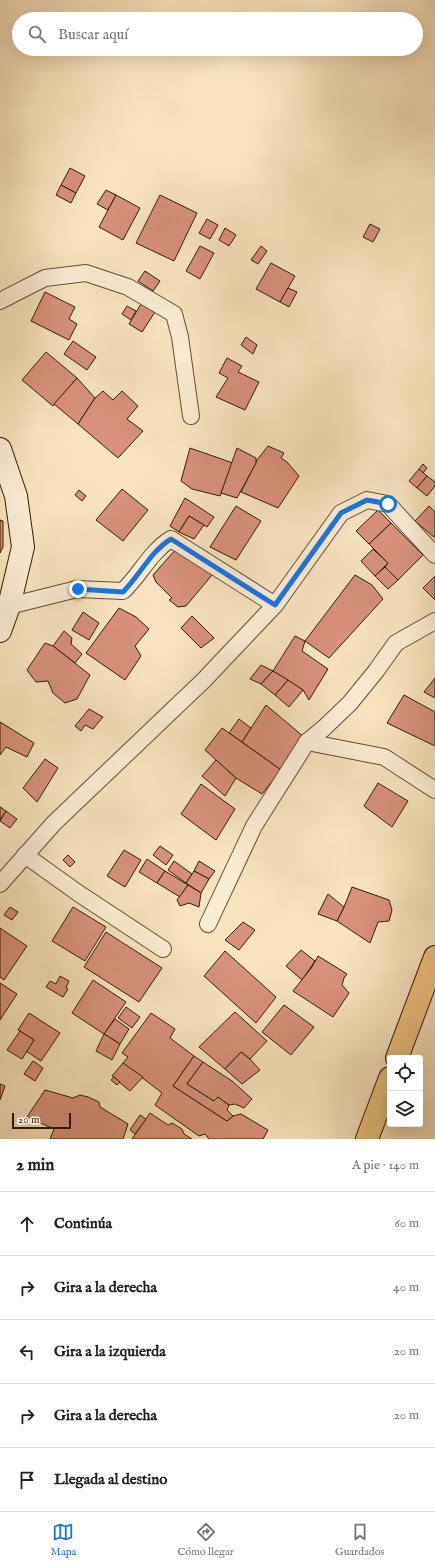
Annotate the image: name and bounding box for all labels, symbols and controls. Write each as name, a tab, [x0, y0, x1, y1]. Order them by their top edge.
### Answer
search box	[12, 12, 423, 56]
icon: search	[26, 23, 48, 45]
text: Buscar aquí	[58, 25, 128, 44]
route start	[379, 495, 397, 513]
route end	[69, 580, 87, 598]
map controls	[387, 1055, 423, 1127]
button: locate	[387, 1055, 423, 1091]
button: layers	[387, 1091, 423, 1127]
scale bar	[12, 1111, 71, 1130]
text: 20 m	[18, 1113, 39, 1127]
text: 2 min	[16, 1155, 54, 1176]
text: A pie · 140 m	[352, 1157, 419, 1174]
icon: ahead	[16, 1213, 38, 1235]
text: Continúa	[54, 1214, 112, 1233]
text: 60 m	[394, 1215, 419, 1232]
icon: right	[16, 1277, 38, 1299]
text: Gira a la derecha	[54, 1278, 157, 1297]
text: 40 m	[393, 1279, 419, 1296]
icon: left	[16, 1341, 38, 1363]
text: Gira a la izquierda	[54, 1342, 166, 1361]
text: 20 m	[394, 1343, 419, 1360]
icon: right	[16, 1405, 38, 1427]
text: Gira a la derecha	[54, 1406, 157, 1425]
text: 20 m	[394, 1407, 419, 1424]
icon: arrive	[16, 1469, 38, 1491]
text: Llegada al destino	[54, 1470, 167, 1489]
tab: Mapa	[51, 1521, 76, 1559]
tab: Cómo llegar	[177, 1521, 234, 1559]
tab: Guardados	[335, 1521, 384, 1559]

